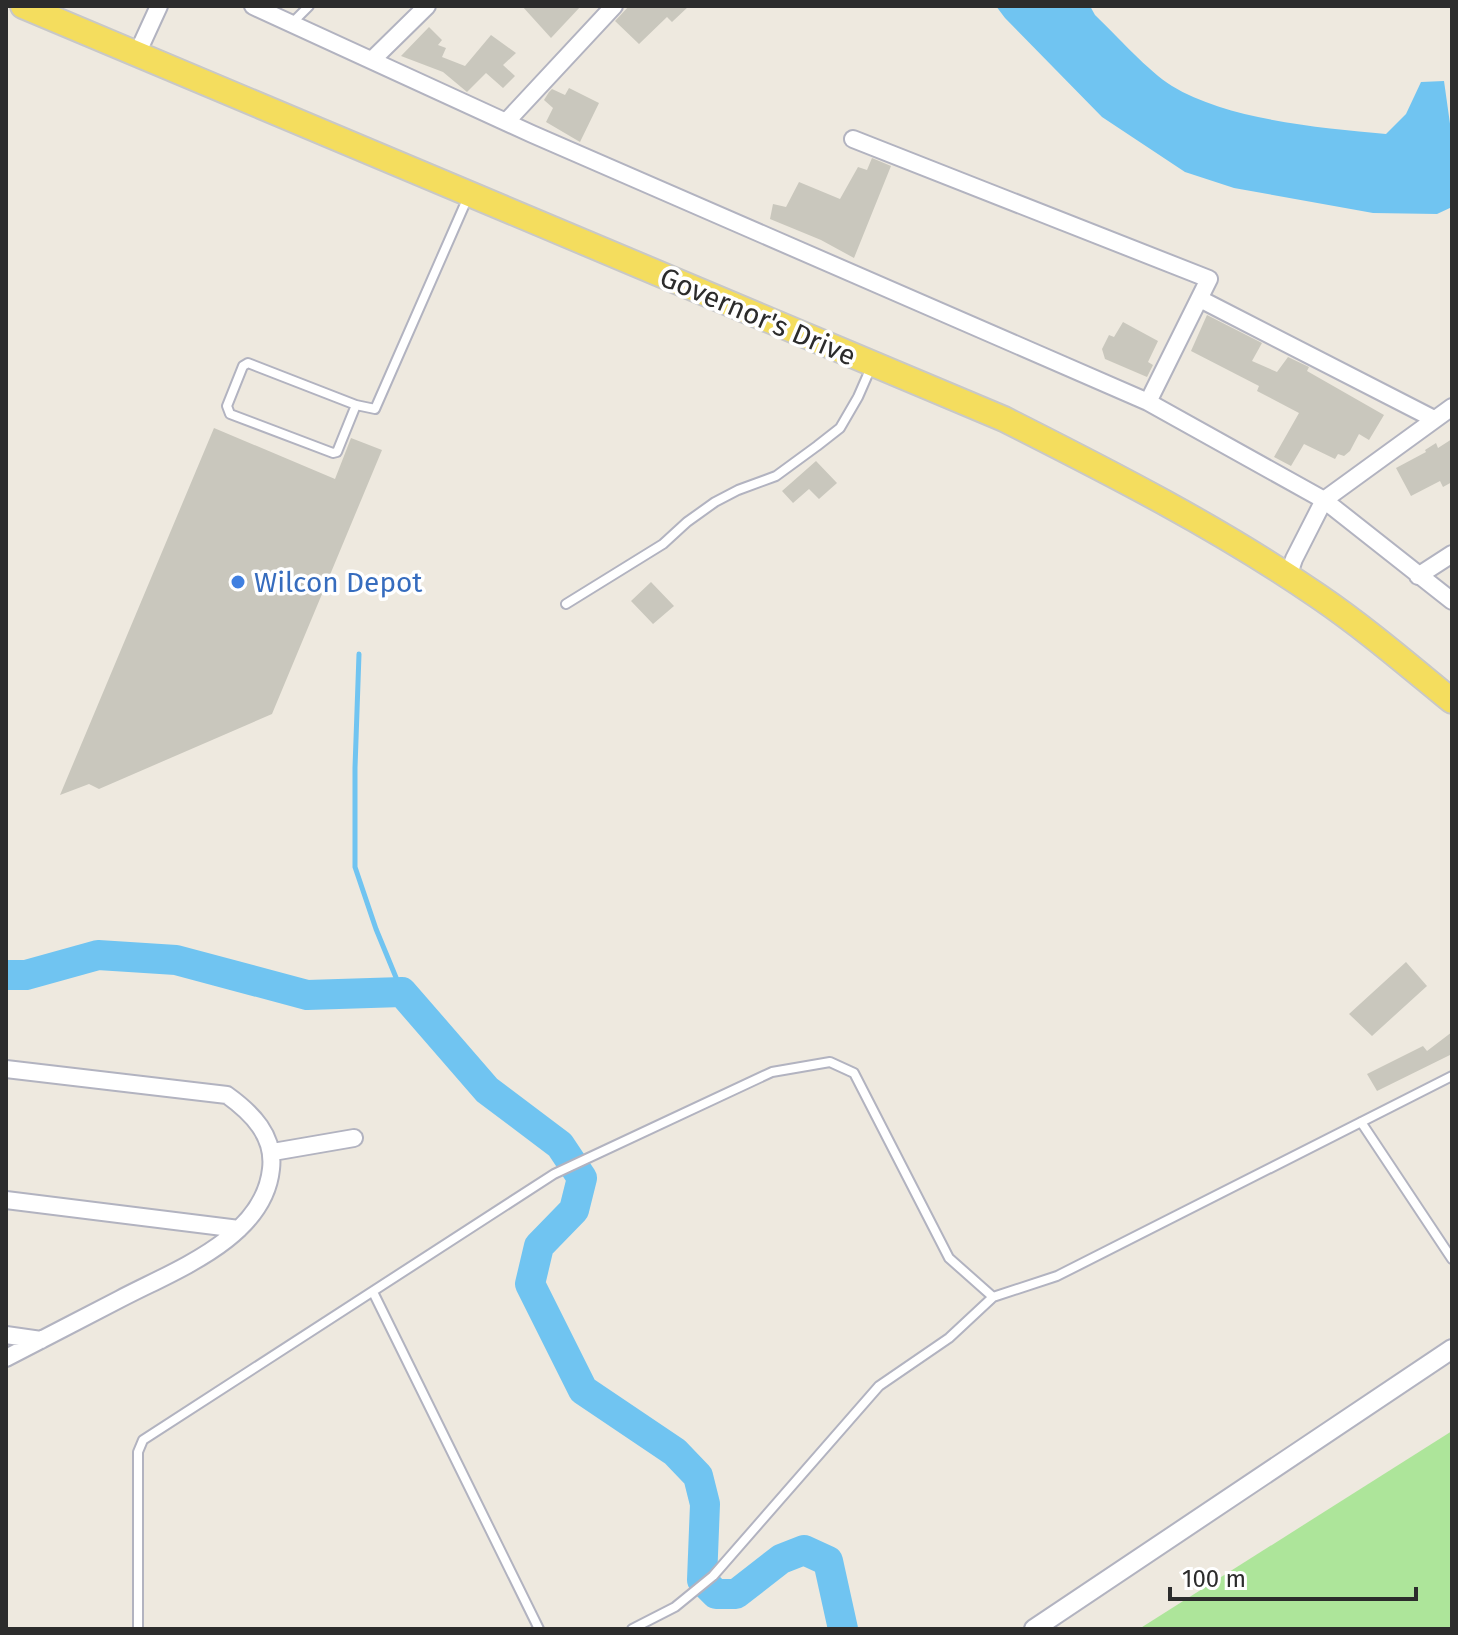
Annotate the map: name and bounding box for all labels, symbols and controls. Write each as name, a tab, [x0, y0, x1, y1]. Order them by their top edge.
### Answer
street label: Governor's Drive	[655, 260, 861, 373]
place label: Wilcon Depot	[254, 566, 423, 599]
marker: Wilcon Depot	[229, 573, 247, 591]
scale bar	[1170, 1551, 1416, 1601]
text: 100 m	[1182, 1565, 1246, 1593]

